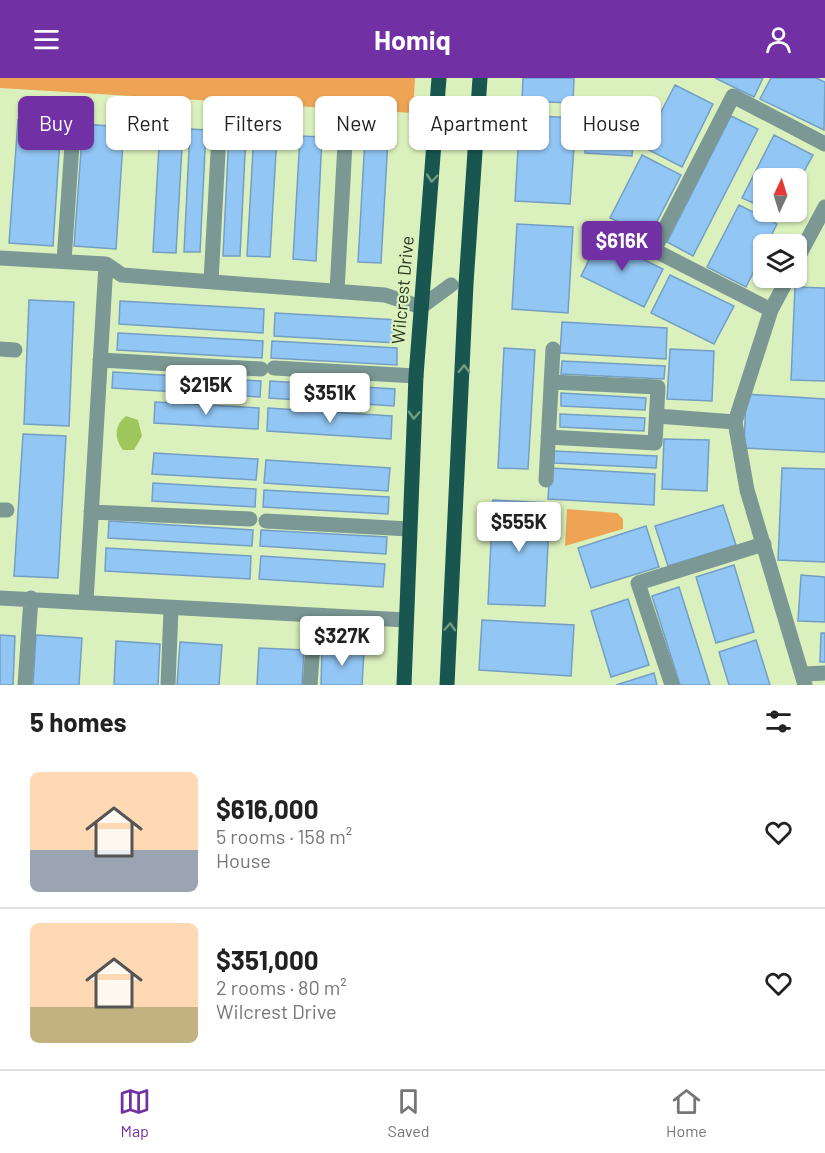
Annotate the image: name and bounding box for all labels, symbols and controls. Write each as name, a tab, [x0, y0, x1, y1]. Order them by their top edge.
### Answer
icon: menu	[30, 23, 63, 56]
text: Homiq	[374, 23, 451, 55]
icon: person	[762, 23, 795, 56]
chip: Buy	[18, 96, 94, 150]
chip: Rent	[106, 96, 191, 150]
chip: Filters	[203, 96, 303, 150]
chip: New	[315, 96, 397, 150]
chip: Apartment	[409, 96, 549, 150]
chip: House	[561, 96, 661, 150]
north arrow	[753, 168, 807, 222]
map controls	[753, 168, 807, 288]
one-way arrow	[426, 174, 439, 183]
pin: $616K	[580, 221, 664, 272]
text: $616K	[596, 228, 648, 252]
button: layers	[753, 234, 807, 288]
street label: Wilcrest Drive	[386, 235, 418, 345]
one-way arrow	[457, 364, 470, 373]
pin: $215K	[164, 365, 248, 416]
text: $215K	[180, 372, 232, 396]
pin: $351K	[288, 373, 372, 424]
text: $351K	[304, 380, 356, 404]
one-way arrow	[408, 410, 421, 419]
pin: $555K	[477, 502, 561, 553]
text: $555K	[491, 509, 547, 533]
pin: $327K	[300, 616, 384, 667]
one-way arrow	[444, 622, 457, 631]
text: $327K	[314, 623, 370, 647]
icon: filters	[762, 705, 795, 738]
text: 5 homes	[30, 706, 127, 737]
text: $616,000	[216, 793, 319, 824]
icon: home	[78, 796, 150, 868]
icon: heart	[762, 816, 795, 849]
text: 5 rooms · 158 m²	[216, 824, 352, 848]
text: House	[216, 848, 271, 872]
text: $351,000	[216, 944, 319, 975]
icon: home	[78, 947, 150, 1019]
icon: heart	[762, 967, 795, 1000]
text: 2 rooms · 80 m²	[216, 975, 347, 999]
text: Wilcrest Drive	[216, 999, 337, 1023]
tab: Map	[118, 1085, 151, 1140]
tab: Saved	[388, 1085, 430, 1140]
tab: Home	[666, 1085, 707, 1140]

